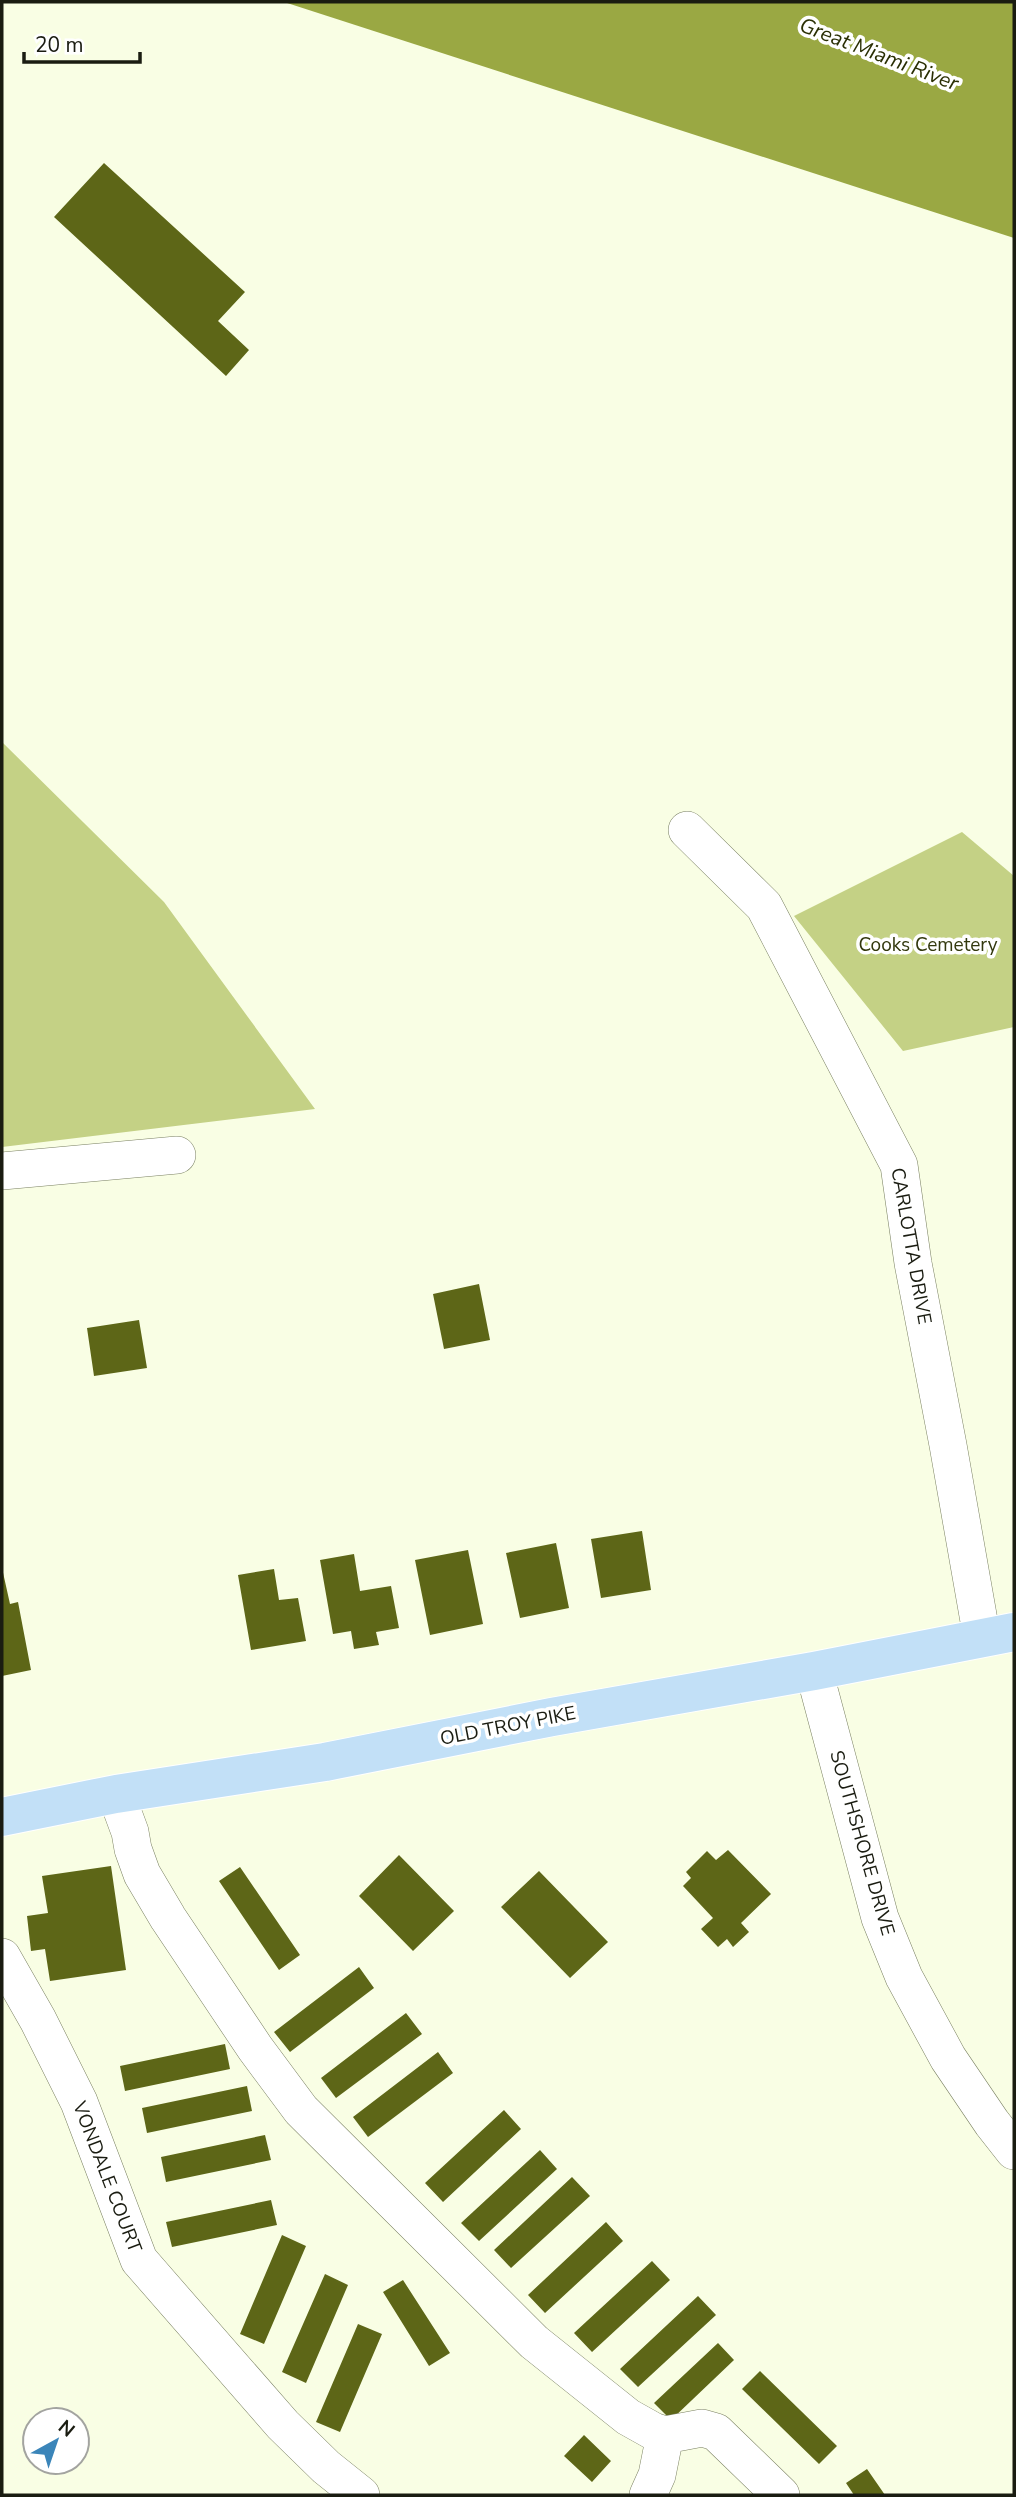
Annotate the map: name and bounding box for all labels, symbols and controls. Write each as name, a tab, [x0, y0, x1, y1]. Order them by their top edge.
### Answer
water label: Great Miami River	[795, 11, 963, 97]
scale bar	[24, 21, 140, 65]
text: 20 m	[35, 31, 84, 59]
park label: Cooks Cemetery	[859, 932, 998, 958]
street label: CARLOTTA DRIVE	[884, 1166, 938, 1326]
street label: OLD TROY PIKE	[438, 1700, 578, 1752]
street label: SOUTHSHORE DRIVE	[823, 1748, 901, 1938]
street label: VONDALE COURT	[66, 2097, 148, 2257]
north arrow	[21, 2406, 91, 2476]
text: N	[52, 2414, 80, 2443]

